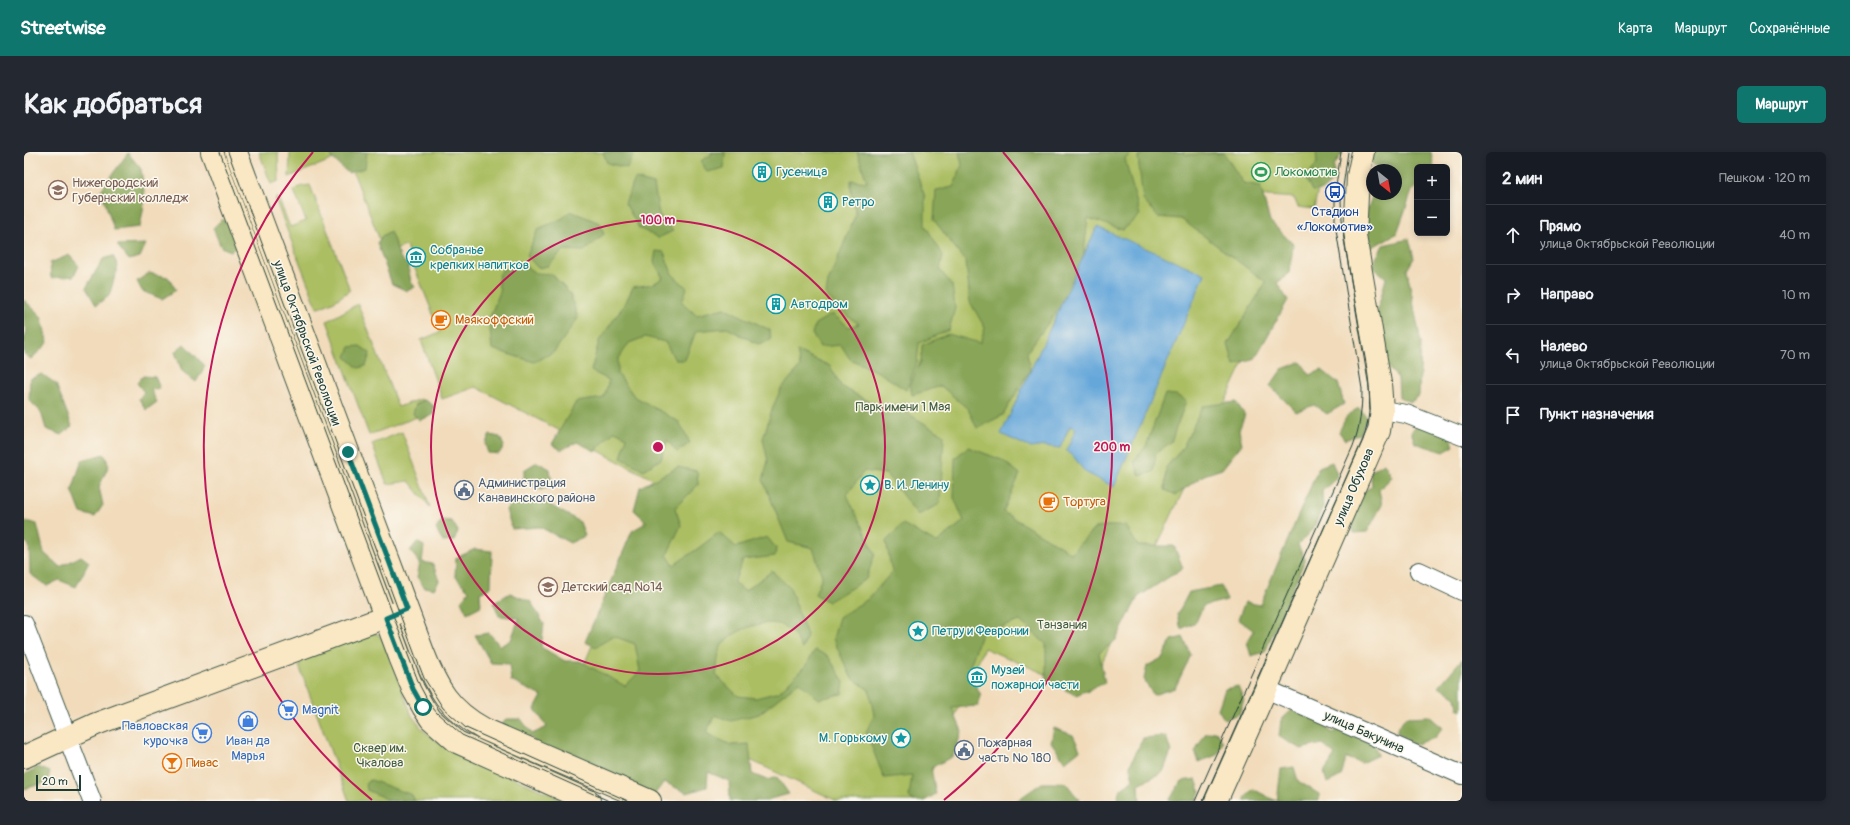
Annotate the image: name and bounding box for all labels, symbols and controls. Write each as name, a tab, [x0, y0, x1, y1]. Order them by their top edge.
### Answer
text: Streetwise	[20, 16, 106, 40]
text: Карта	[1618, 20, 1653, 37]
text: Маршрут	[1675, 20, 1727, 37]
text: Сохранённые	[1749, 20, 1830, 37]
button: Маршрут	[1737, 86, 1826, 123]
text: Как добраться	[24, 87, 202, 122]
building icon: Гусеница	[751, 161, 773, 183]
sports icon: Локомотив	[1250, 161, 1272, 183]
place label: Гусеница	[776, 164, 827, 180]
place label: Локомотив	[1274, 164, 1338, 180]
north arrow	[1366, 164, 1402, 200]
map controls	[1414, 164, 1450, 236]
button: +	[1414, 164, 1450, 200]
text: 2 мин	[1502, 168, 1542, 189]
text: Пешком · 120 m	[1719, 170, 1810, 186]
place label: Нижегородский Губернский колледж	[72, 175, 189, 206]
school or university icon: Нижегородский Губернский колледж	[47, 179, 69, 201]
bus stop icon: Стадион «Локомотив»	[1324, 181, 1346, 203]
building icon: Ретро	[817, 191, 839, 213]
place label: Ретро	[842, 194, 875, 210]
button: −	[1414, 200, 1450, 236]
place label: Стадион «Локомотив»	[1297, 204, 1373, 235]
text: 100 m	[641, 213, 676, 228]
text: Прямо	[1540, 217, 1581, 236]
icon: ahead	[1502, 224, 1524, 246]
text: 40 m	[1779, 227, 1810, 243]
text: улица Октябрьской Революции	[1540, 236, 1715, 252]
place label: Собранье крепких напитков	[430, 242, 529, 273]
museum icon: Собранье крепких напитков	[405, 246, 427, 268]
street label: улица Октябрьской Революции	[269, 257, 344, 428]
icon: right	[1502, 284, 1524, 306]
text: Направо	[1540, 285, 1594, 304]
text: 10 m	[1782, 287, 1810, 303]
building icon: Автодром	[765, 293, 787, 315]
place label: Автодром	[790, 296, 848, 312]
cafe icon: Маякоффский	[430, 309, 452, 331]
place label: Маякоффский	[455, 312, 534, 328]
text: Налево	[1540, 337, 1587, 356]
icon: left	[1502, 344, 1524, 366]
text: 70 m	[1780, 347, 1810, 363]
text: улица Октябрьской Революции	[1540, 356, 1715, 372]
park label: Парк имени 1 Мая	[856, 399, 950, 415]
icon: arrive	[1502, 404, 1524, 426]
text: Пункт назначения	[1540, 405, 1654, 424]
centre of rings	[651, 440, 665, 454]
text: 200 m	[1094, 440, 1131, 455]
route end	[339, 443, 357, 461]
street label: улица Обухова	[1330, 446, 1377, 529]
place icon: В. И. Ленину	[859, 474, 881, 496]
place label: Администрация Канавинского района	[478, 475, 595, 506]
place label: В. И. Ленину	[884, 477, 949, 493]
public building icon: Администрация Канавинского района	[453, 479, 475, 501]
cafe icon: Тортуга	[1038, 491, 1060, 513]
place label: Тортуга	[1063, 494, 1106, 510]
school or university icon: Детский сад №14	[537, 576, 559, 598]
place label: Детский сад №14	[561, 579, 663, 595]
park label: Танзания	[1037, 617, 1087, 633]
place icon: Петру и Февронии	[907, 620, 929, 642]
place label: Петру и Февронии	[932, 623, 1029, 639]
place label: Музей пожарной части	[991, 662, 1079, 693]
museum icon: Музей пожарной части	[966, 666, 988, 688]
route start	[414, 698, 432, 716]
supermarket icon: Magnit	[277, 699, 299, 721]
place label: Magnit	[302, 702, 340, 718]
street label: улица Бакунина	[1321, 707, 1407, 757]
shop icon: Иван да Марья	[237, 710, 259, 732]
place label: Павловская курочка	[122, 718, 188, 749]
supermarket icon: Павловская курочка	[191, 722, 213, 744]
place icon: М. Горькому	[890, 727, 912, 749]
place label: М. Горькому	[819, 730, 887, 746]
place label: Иван да Марья	[226, 733, 270, 764]
place label: Пожарная часть № 180	[978, 735, 1051, 766]
public building icon: Пожарная часть № 180	[953, 739, 975, 761]
park label: Сквер им. Чкалова	[353, 740, 407, 771]
bar icon: Пивас	[161, 752, 183, 774]
place label: Пивас	[186, 755, 219, 771]
scale bar	[36, 773, 81, 792]
text: 20 m	[42, 775, 68, 788]

